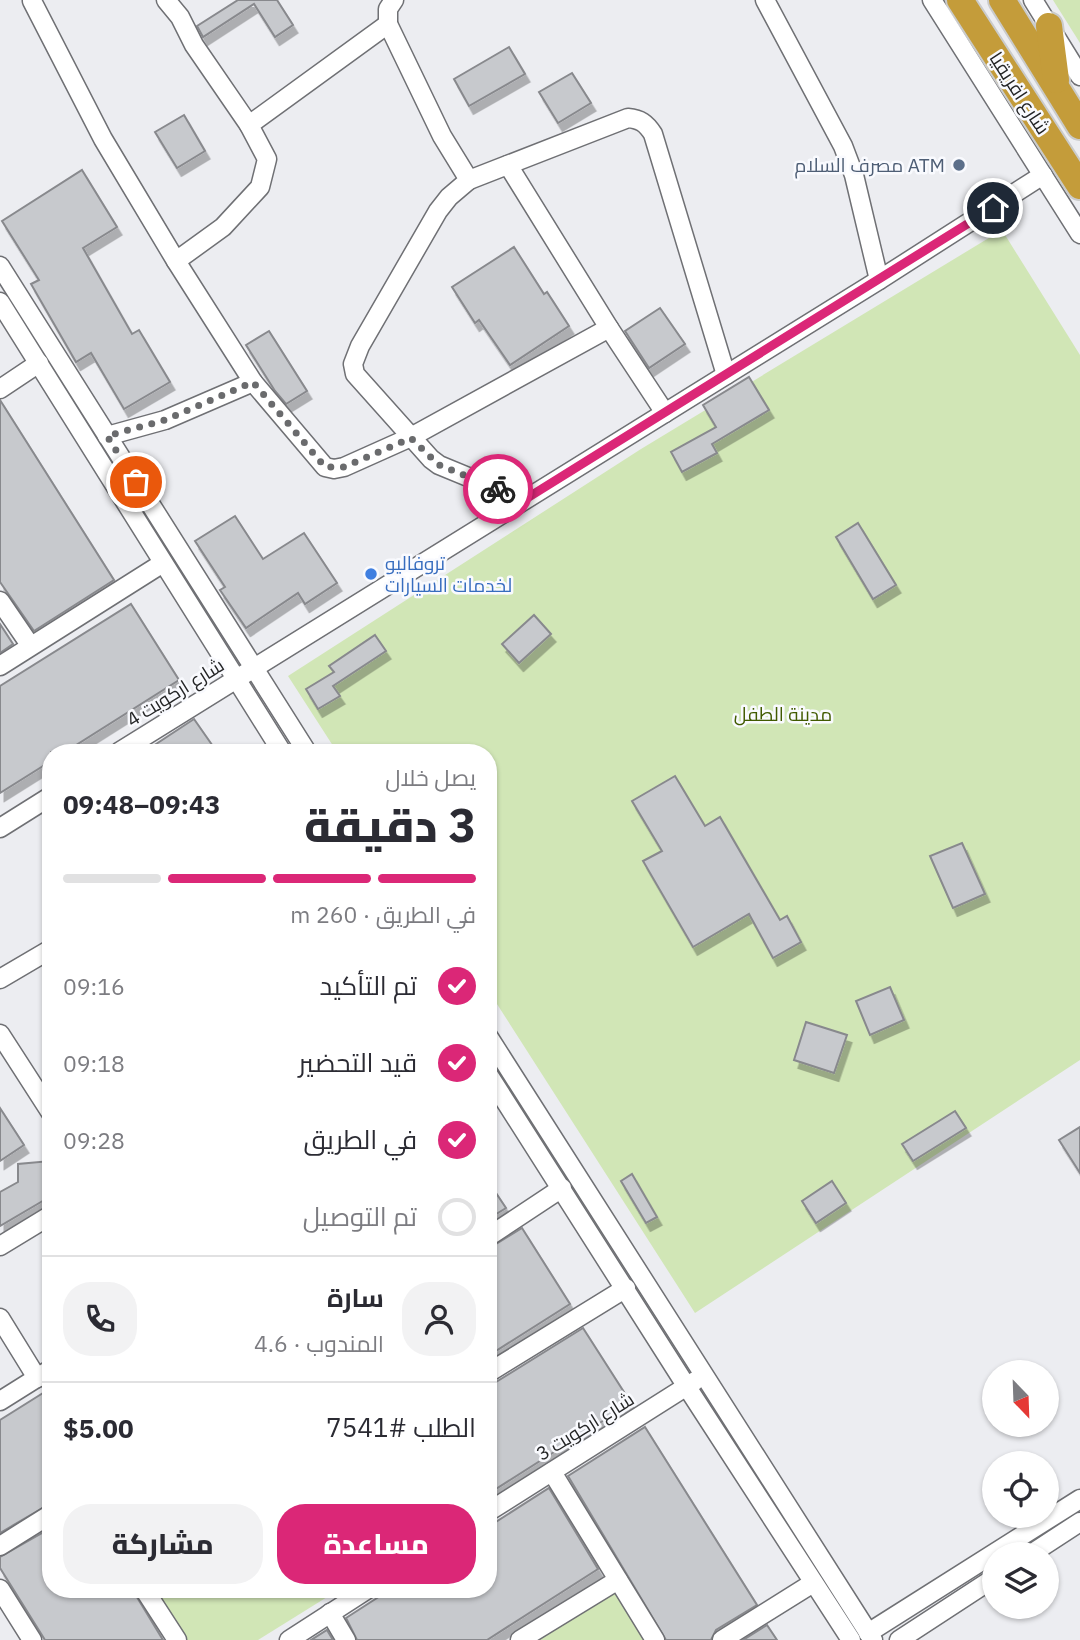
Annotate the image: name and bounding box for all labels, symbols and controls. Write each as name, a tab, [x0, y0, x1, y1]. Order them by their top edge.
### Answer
street label: شارع افريقيا	[983, 47, 1056, 140]
place label: مصرف السلام ATM	[794, 153, 945, 179]
marker: مصرف السلام ATM	[951, 157, 967, 173]
pin	[963, 178, 1023, 238]
icon: home	[974, 189, 1012, 227]
pin	[106, 452, 166, 512]
courier	[463, 454, 533, 524]
icon: bag	[117, 463, 155, 501]
icon: bike	[479, 470, 517, 508]
place label: تروفاليو لخدمات السيارات	[385, 551, 512, 597]
marker: تروفاليو لخدمات السيارات	[363, 566, 379, 582]
street label: شارع اركويت 4	[122, 652, 229, 733]
park label: مدينة الطفل	[734, 702, 832, 726]
text: يصل خلال	[385, 762, 476, 792]
text: 09:43–09:48	[63, 787, 220, 821]
text: 3 دقيقة	[304, 795, 476, 855]
text: في الطريق · 260 m	[290, 899, 476, 929]
icon: check	[438, 967, 476, 1005]
text: تم التأكيد	[320, 968, 417, 1002]
text: 09:16	[63, 971, 125, 1001]
icon: check	[438, 1044, 476, 1082]
text: قيد التحضير	[298, 1045, 417, 1079]
text: 09:18	[63, 1048, 125, 1078]
icon: check	[438, 1121, 476, 1159]
text: في الطريق	[304, 1122, 417, 1156]
text: 09:28	[63, 1125, 125, 1155]
text: تم التوصيل	[303, 1199, 417, 1233]
text: سارة	[327, 1280, 384, 1314]
button: phone	[63, 1282, 137, 1356]
button: person	[402, 1282, 476, 1356]
text: المندوب · 4.6	[254, 1328, 384, 1358]
north arrow	[982, 1360, 1059, 1437]
map controls	[982, 1360, 1059, 1619]
street label: شارع اركويت 3	[532, 1386, 639, 1467]
text: الطلب #7541	[326, 1410, 476, 1444]
text: $5.00	[63, 1411, 134, 1445]
button: locate	[982, 1451, 1059, 1528]
button: مشاركة	[63, 1504, 263, 1584]
button: مساعدة	[277, 1504, 476, 1584]
button: layers	[982, 1542, 1059, 1619]

